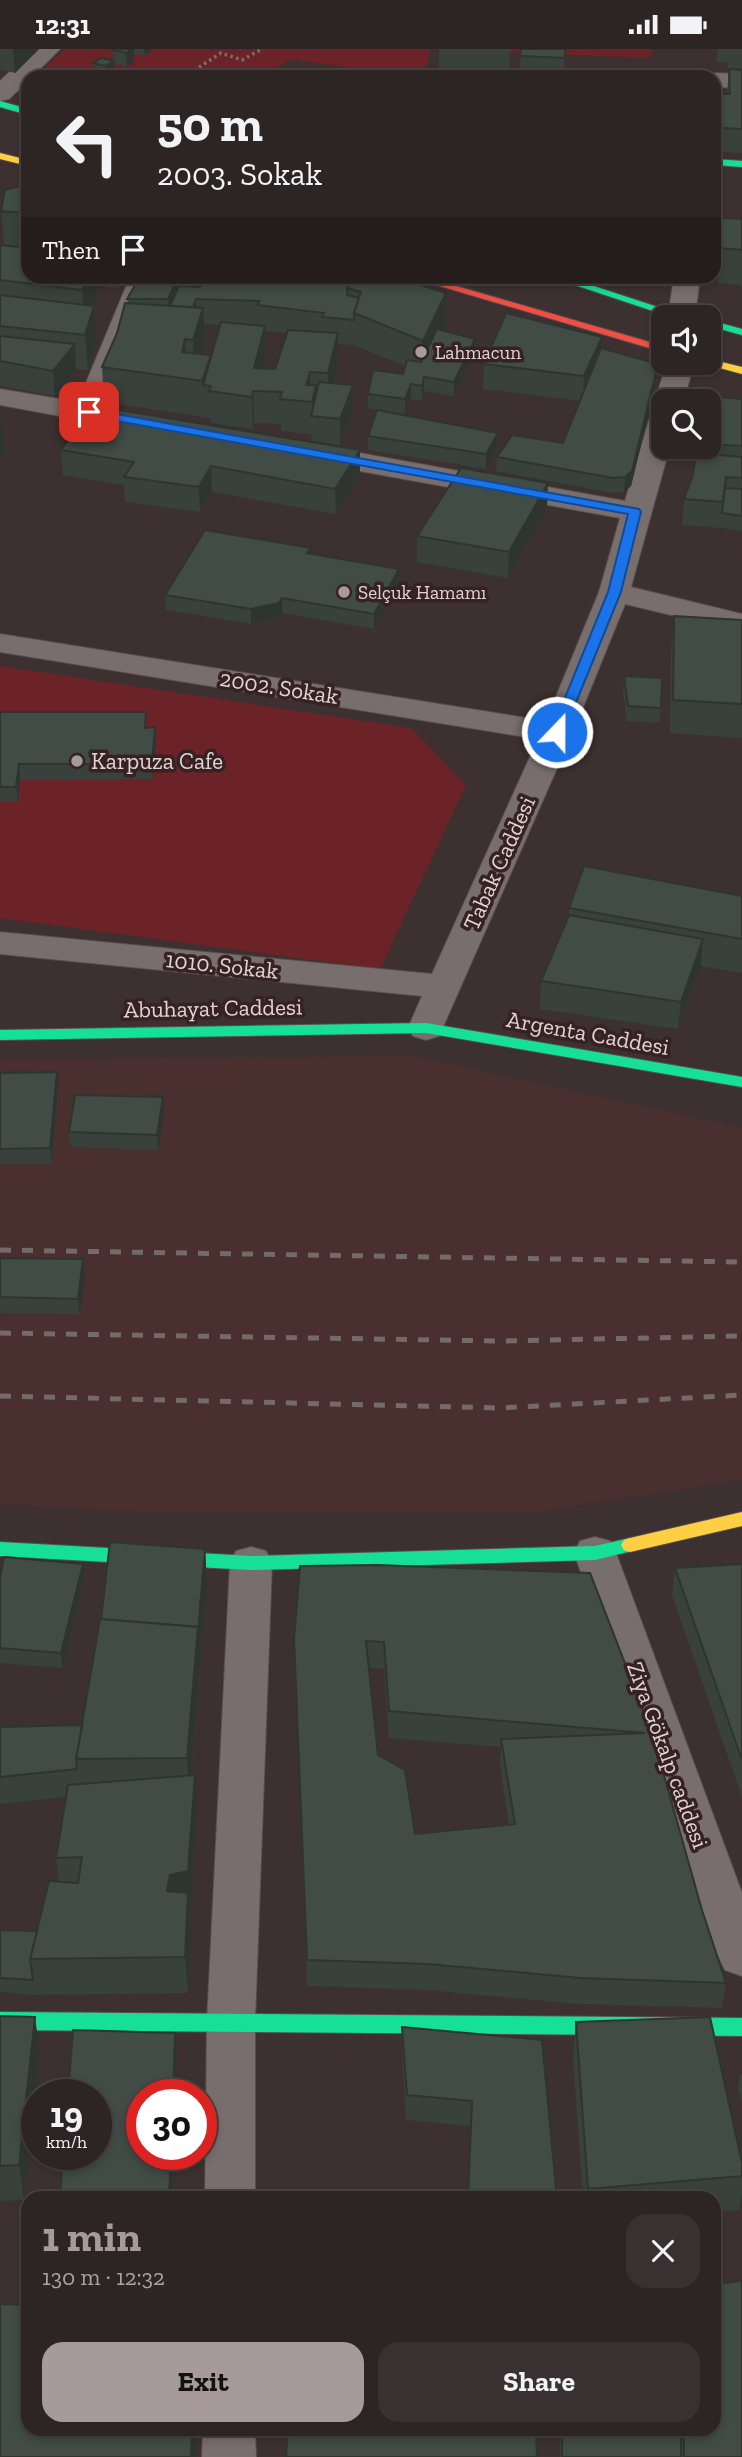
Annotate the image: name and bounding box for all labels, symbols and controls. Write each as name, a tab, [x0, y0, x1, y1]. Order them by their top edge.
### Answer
text: 12:31	[35, 9, 90, 41]
text: 50 m	[157, 95, 263, 154]
icon: left	[42, 98, 133, 189]
text: 2003. Sokak	[157, 155, 322, 193]
icon: arrive	[114, 231, 152, 269]
text: Then	[42, 234, 100, 266]
map controls	[651, 305, 721, 459]
button: sound	[651, 305, 721, 375]
place label: Lahmacun	[435, 341, 521, 364]
marker: Lahmacun	[413, 344, 429, 360]
pin	[59, 382, 119, 442]
button: search	[651, 389, 721, 459]
icon: arrive	[70, 393, 108, 431]
place label: Selçuk Hamamı	[358, 581, 486, 604]
marker: Selçuk Hamamı	[336, 584, 352, 600]
street label: 2002. Sokak	[218, 664, 340, 710]
position arrow	[520, 695, 594, 769]
place label: Karpuza Cafe	[91, 747, 223, 775]
marker: Karpuza Cafe	[69, 753, 85, 769]
street label: Tabak Caddesi	[457, 792, 541, 934]
street label: 1010. Sokak	[164, 945, 280, 985]
street label: Abuhayat Caddesi	[123, 992, 303, 1024]
street label: Argenta Caddesi	[505, 1005, 671, 1061]
street label: Ziya Gökalp caddesi	[621, 1658, 715, 1852]
speed limit sign: 30	[126, 2079, 217, 2170]
text: 19	[50, 2094, 83, 2136]
text: km/h	[46, 2131, 87, 2153]
text: 1 min	[42, 2211, 141, 2262]
button: close	[626, 2214, 700, 2288]
text: 130 m · 12:32	[42, 2263, 165, 2291]
button: Exit	[42, 2342, 364, 2422]
button: Share	[378, 2342, 700, 2422]

